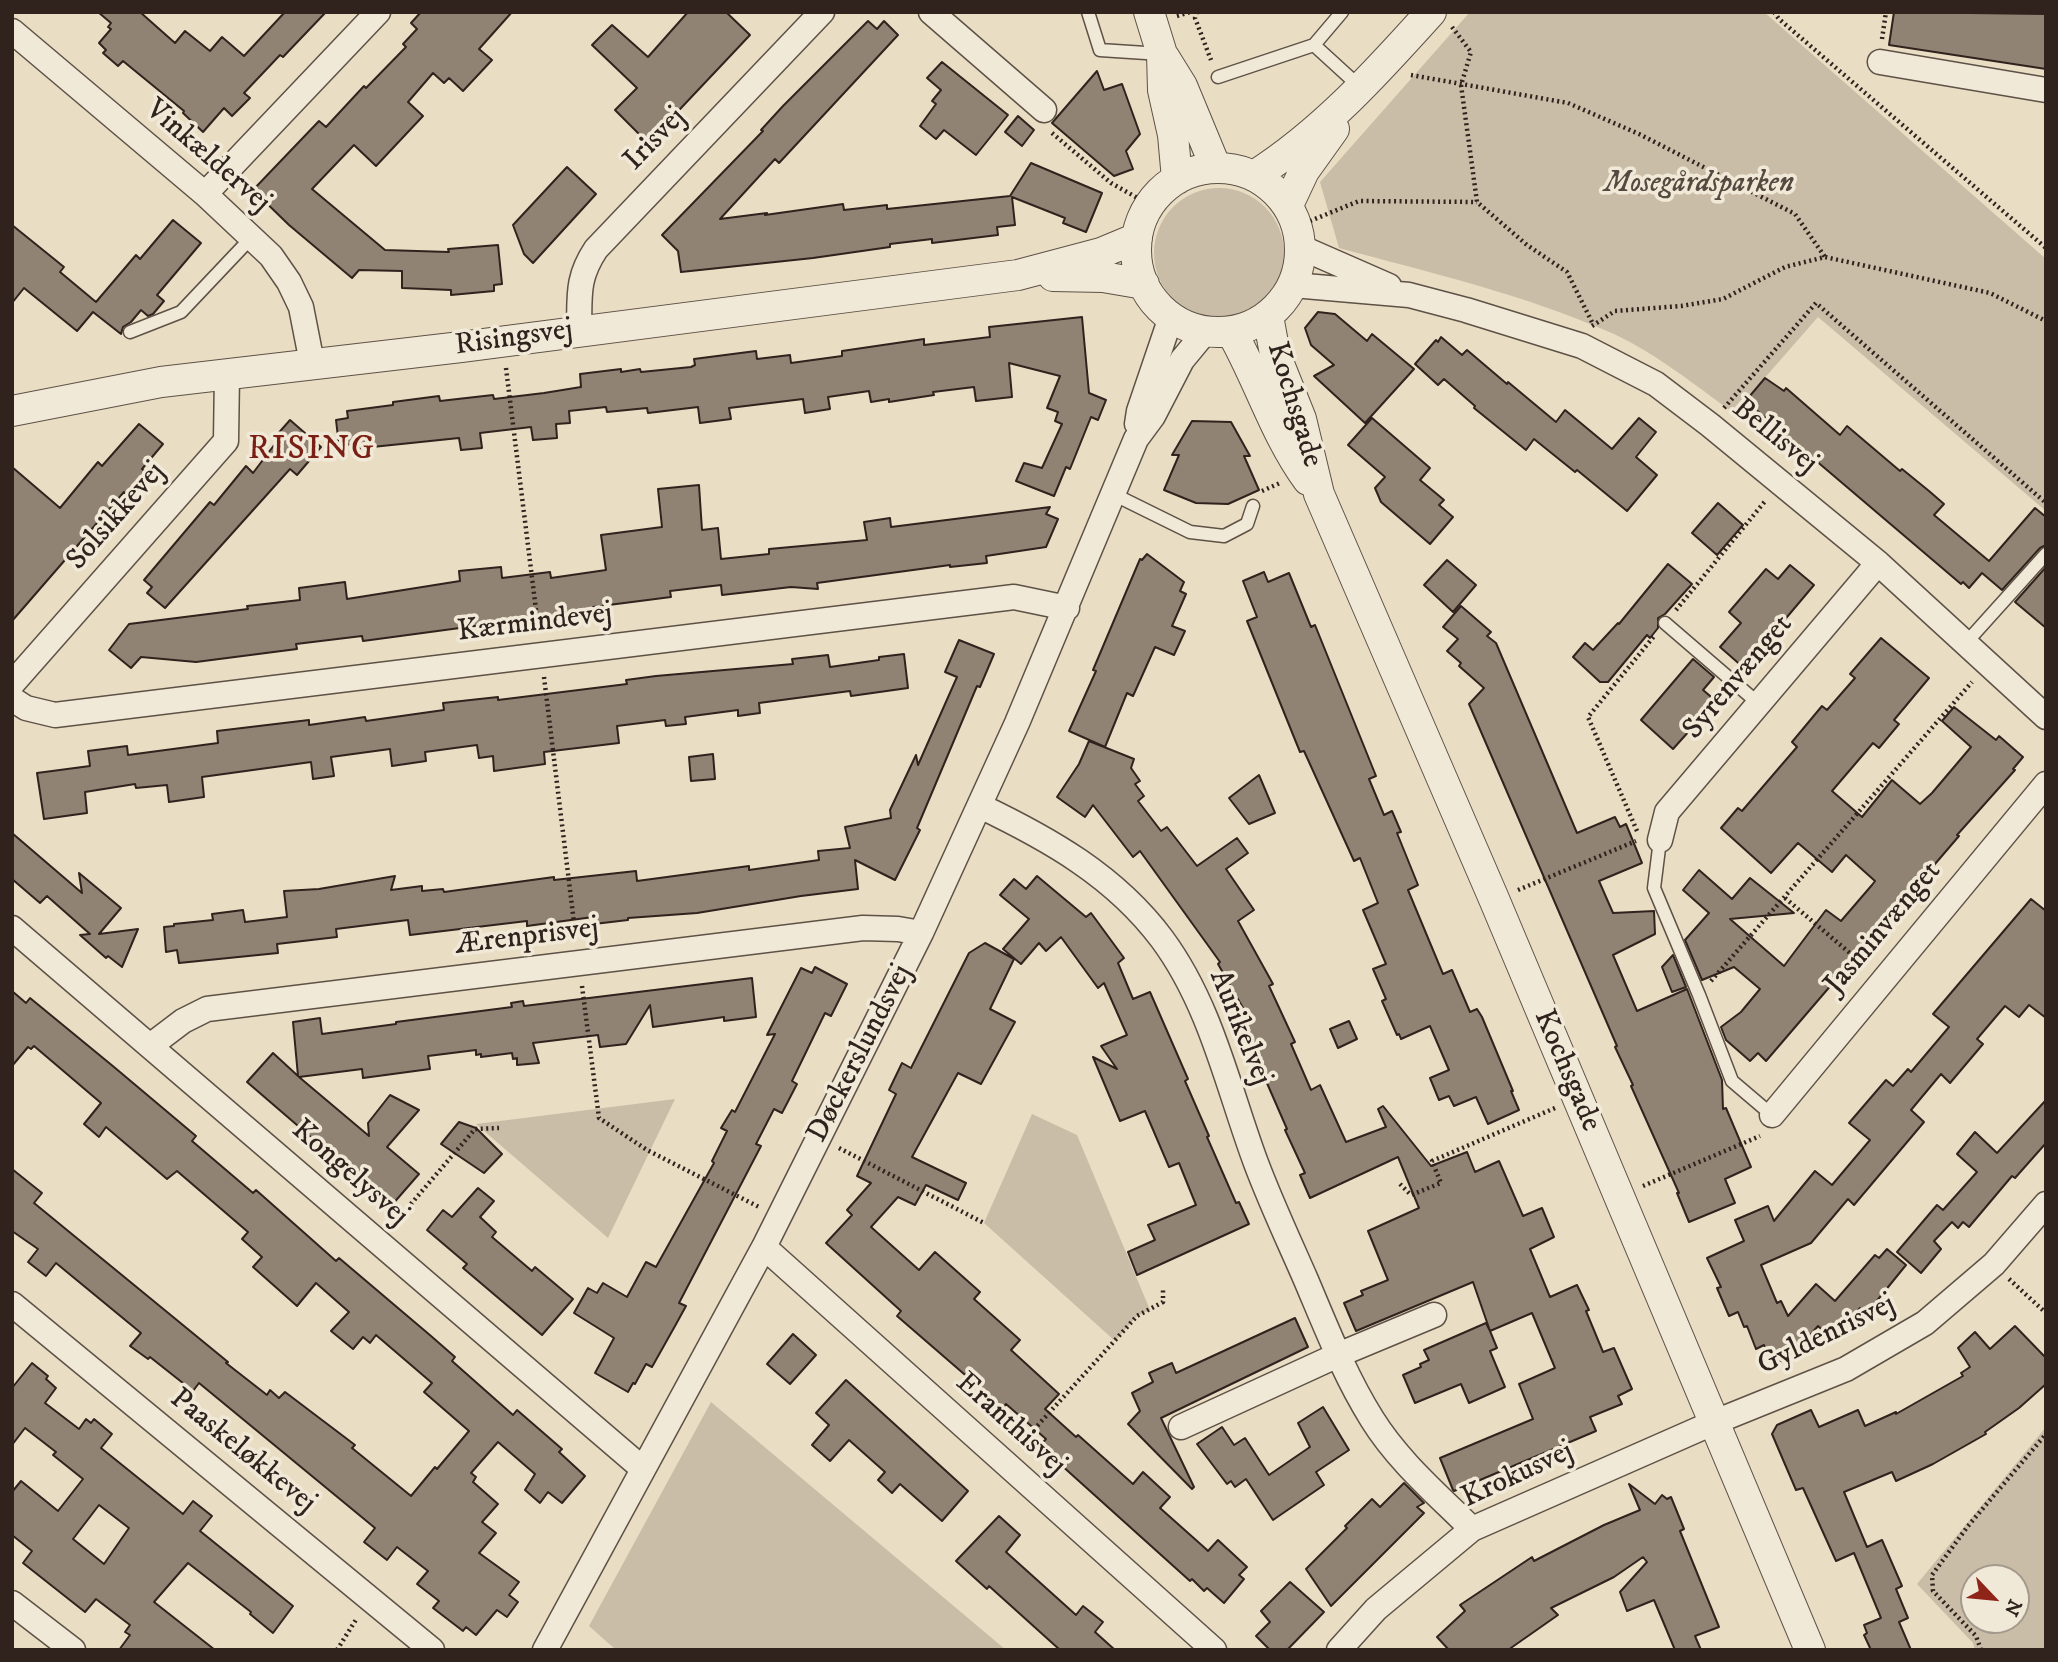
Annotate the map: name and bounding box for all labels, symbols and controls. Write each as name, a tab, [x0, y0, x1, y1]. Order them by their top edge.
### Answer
street label: Vinkældervej	[137, 93, 277, 221]
street label: Irisvej	[617, 101, 695, 179]
park label: Mosegårdsparken	[1604, 167, 1794, 203]
street label: Risingsvej	[453, 313, 575, 365]
street label: Kochsgade	[1257, 338, 1329, 472]
street label: Bellisvej	[1724, 392, 1824, 482]
district label: RISING	[249, 431, 375, 471]
street label: Solsikkevej	[60, 456, 174, 578]
street label: Kærmindevej	[456, 597, 614, 651]
street label: Syrenvænget	[1677, 608, 1801, 748]
street label: Jasminvænget	[1818, 855, 1950, 1003]
street label: Ærenprisvej	[453, 911, 601, 965]
street label: Døckerslundsvej	[801, 959, 921, 1149]
street label: Aurikelvej	[1200, 965, 1278, 1091]
street label: Kochsgade	[1524, 1005, 1608, 1137]
street label: Kongelysvej	[283, 1113, 415, 1235]
street label: Gyldenrisvej	[1752, 1287, 1902, 1385]
street label: Eranthisvej	[947, 1366, 1073, 1484]
street label: Paaskeløkkevej	[162, 1382, 322, 1522]
street label: Krokusvej	[1457, 1435, 1579, 1517]
north arrow	[1960, 1564, 2030, 1634]
text: N	[1999, 1595, 2026, 1620]

